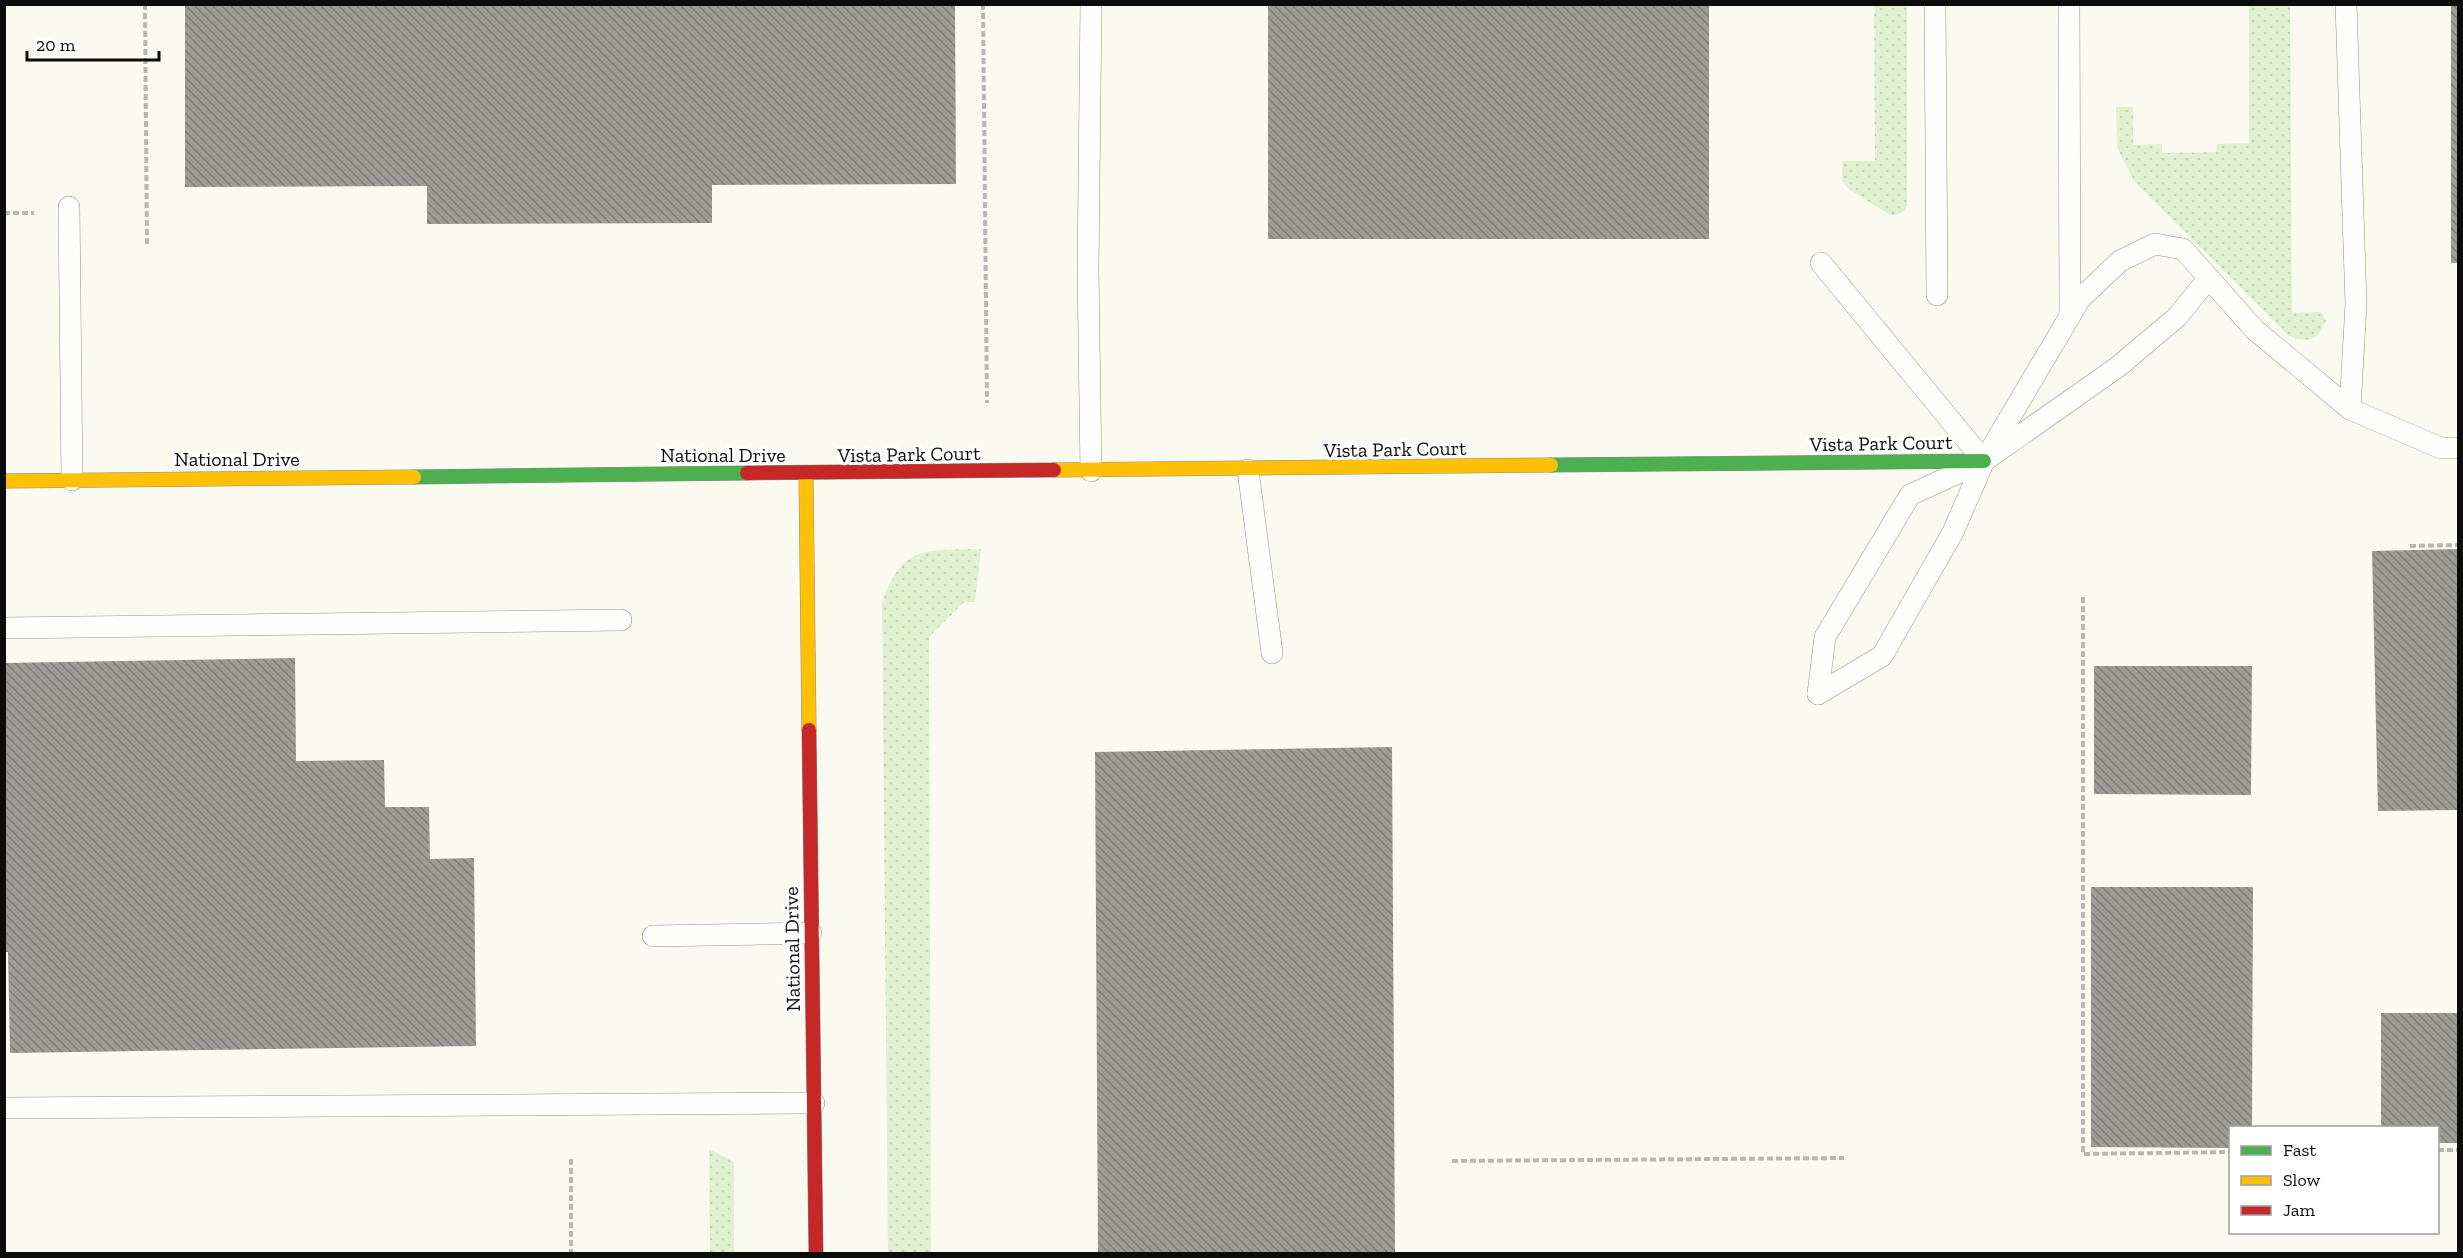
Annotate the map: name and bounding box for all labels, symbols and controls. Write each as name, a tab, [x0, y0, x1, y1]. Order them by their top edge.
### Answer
scale bar	[27, 24, 159, 62]
text: 20 m	[36, 34, 76, 56]
street label: Vista Park Court	[1808, 430, 1953, 456]
street label: Vista Park Court	[1322, 436, 1467, 462]
street label: Vista Park Court	[836, 441, 981, 467]
street label: National Drive	[660, 443, 786, 467]
street label: National Drive	[174, 447, 300, 471]
street label: National Drive	[779, 886, 805, 1012]
legend	[2229, 1126, 2439, 1234]
text: Fast	[2283, 1139, 2316, 1161]
text: Slow	[2283, 1169, 2320, 1191]
text: Jam	[2283, 1199, 2315, 1221]

